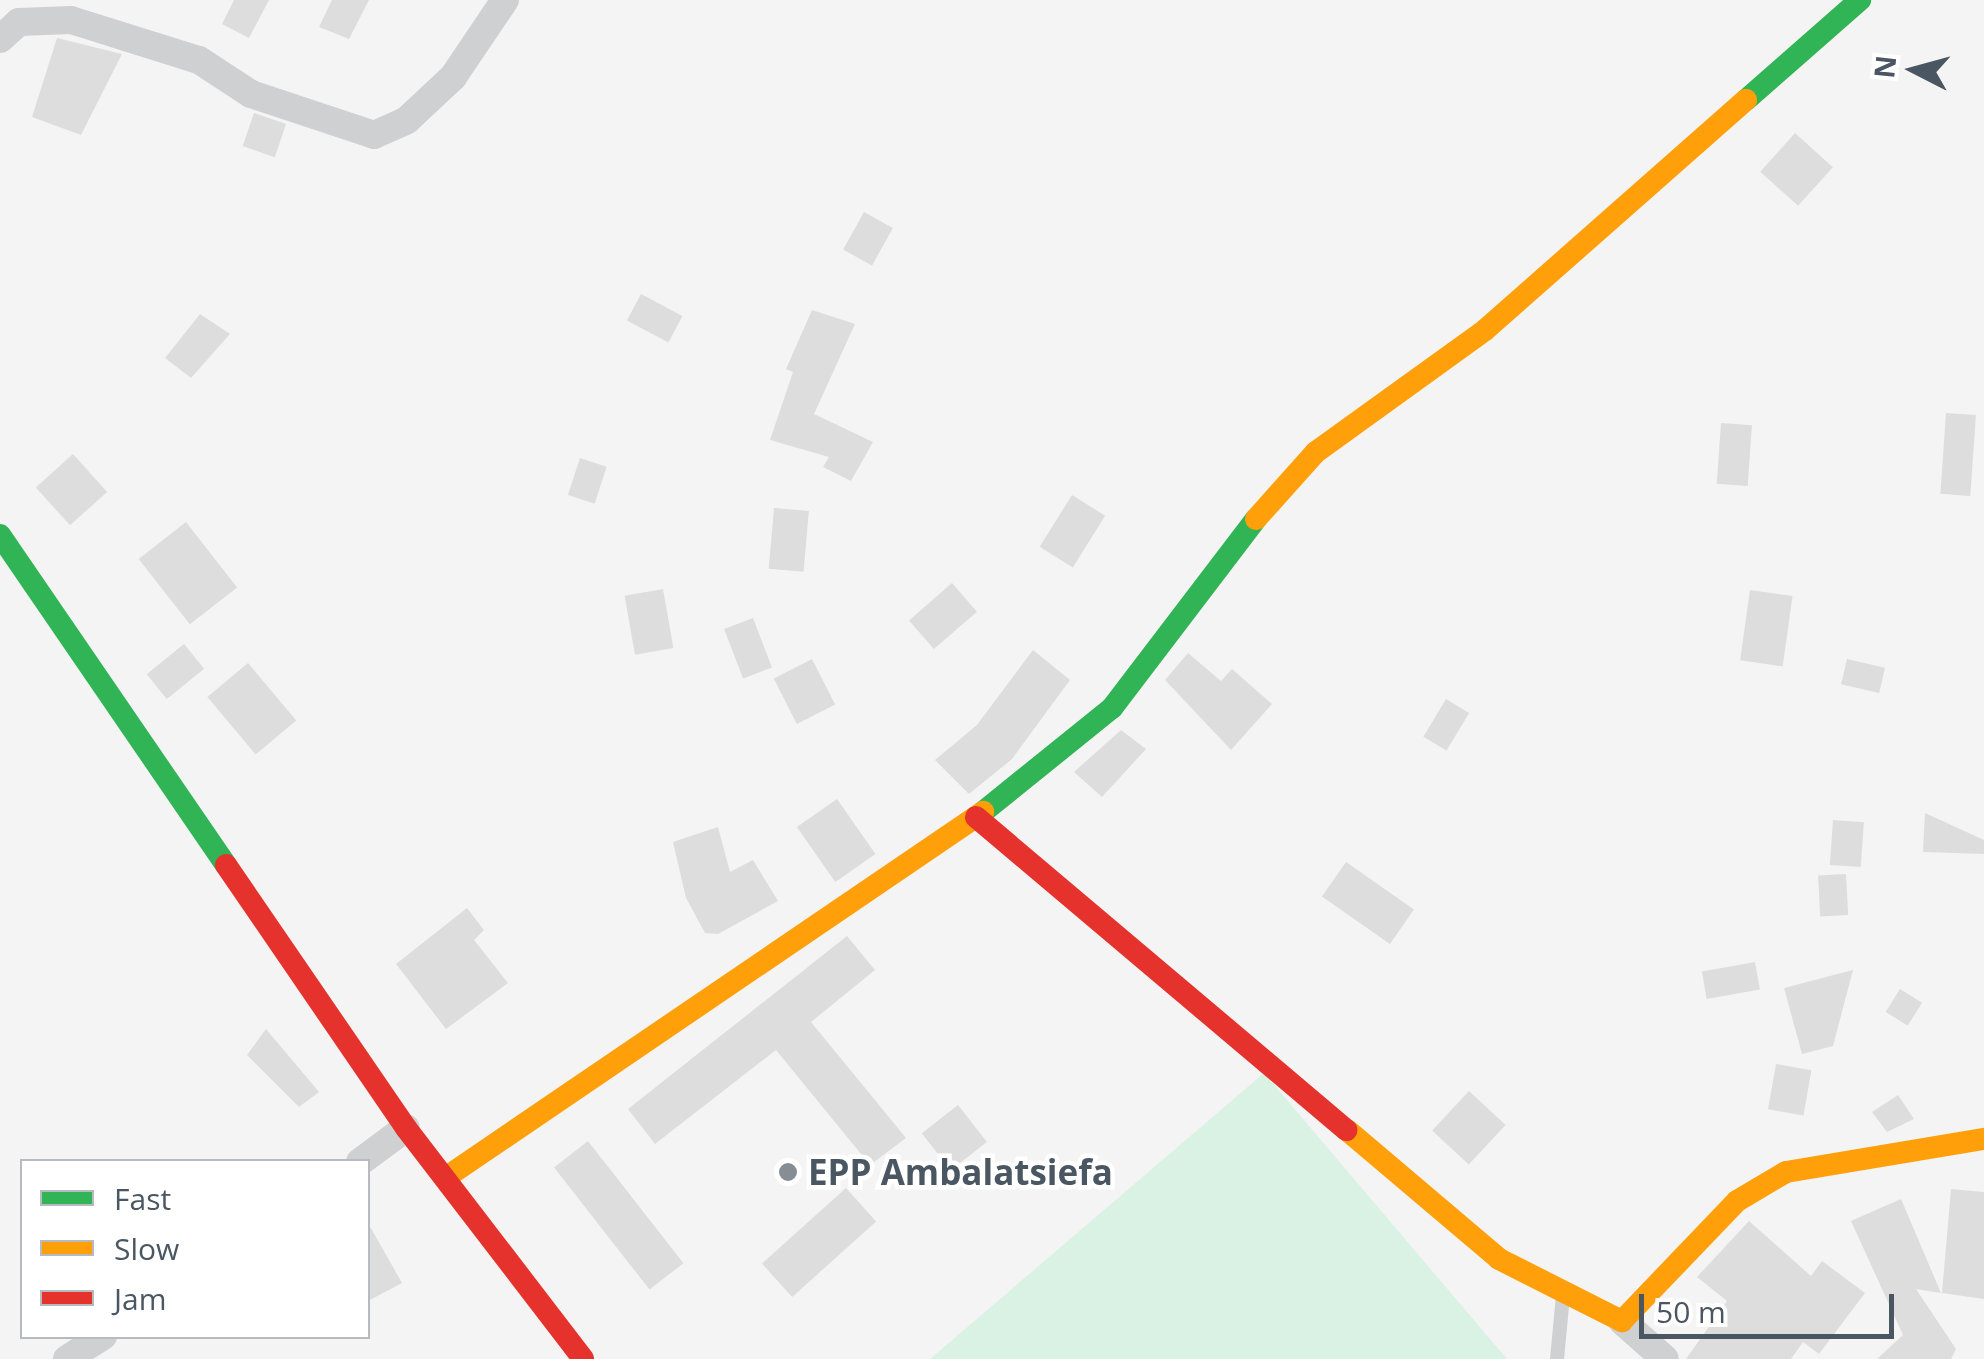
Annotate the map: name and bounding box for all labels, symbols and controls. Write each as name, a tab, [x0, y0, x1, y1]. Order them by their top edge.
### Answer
north arrow	[1864, 20, 1964, 120]
text: N	[1864, 54, 1904, 80]
place label: EPP Ambalatsiefa	[808, 1151, 1113, 1193]
legend	[20, 1159, 370, 1339]
marker: EPP Ambalatsiefa	[777, 1161, 799, 1183]
text: Fast	[114, 1178, 171, 1219]
text: Slow	[114, 1228, 179, 1269]
scale bar	[1644, 1274, 1899, 1336]
text: Jam	[114, 1278, 167, 1319]
text: 50 m	[1656, 1291, 1726, 1332]

